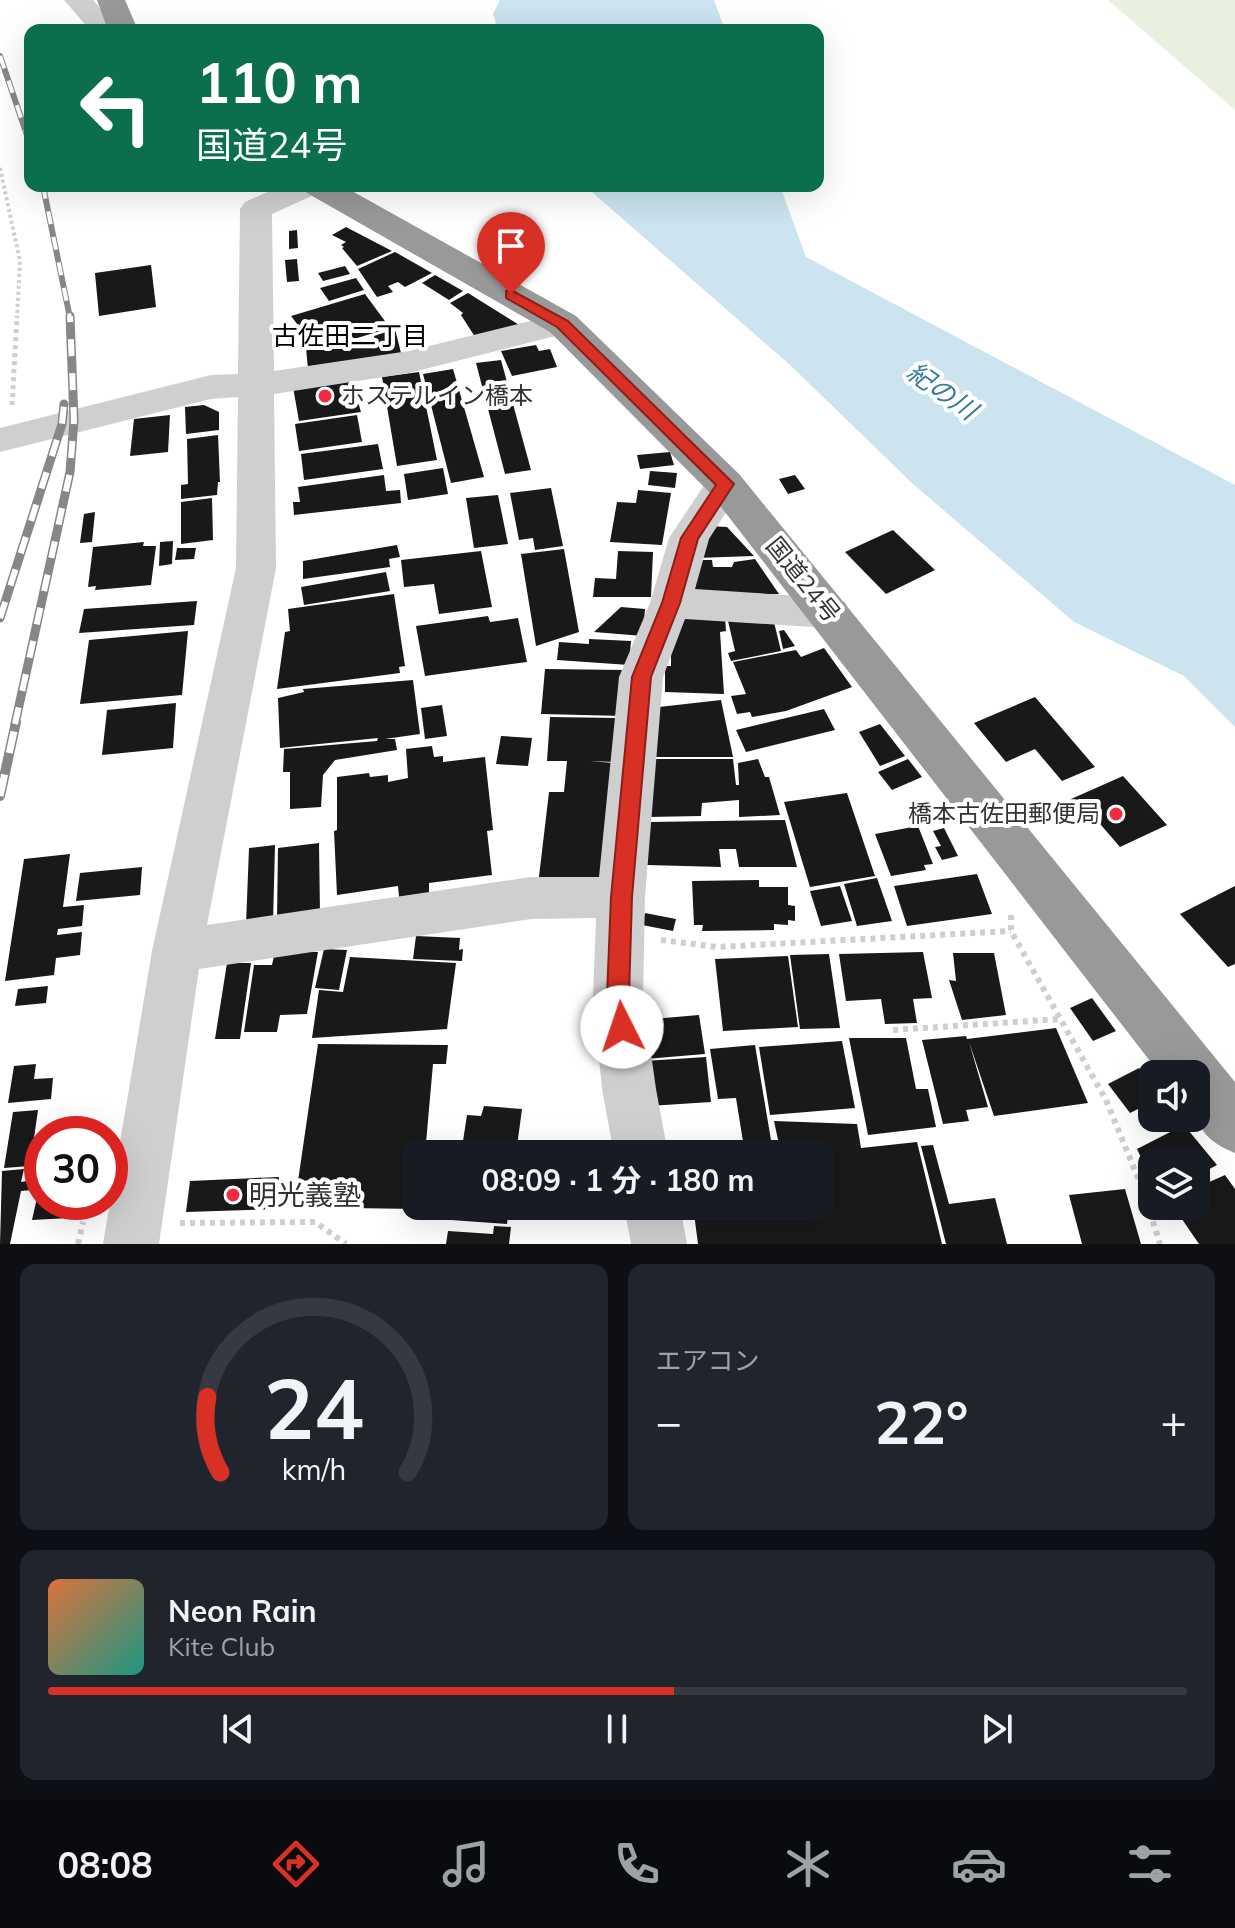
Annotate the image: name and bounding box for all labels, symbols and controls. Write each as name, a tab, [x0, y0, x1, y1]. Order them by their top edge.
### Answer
text: 110 m	[196, 47, 363, 117]
icon: left	[64, 56, 168, 160]
text: 国道24号	[196, 122, 347, 167]
pin	[477, 212, 545, 294]
icon: arrive	[489, 224, 533, 268]
district label: 古佐田二丁目	[272, 319, 428, 352]
water label: 紀の川	[901, 355, 986, 428]
place label: ホステルイン橋本	[341, 380, 533, 410]
marker: ホステルイン橋本	[316, 387, 334, 405]
street label: 国道24号	[760, 531, 847, 628]
place label: 橋本古佐田郵便局	[908, 798, 1100, 828]
marker: 橋本古佐田郵便局	[1107, 805, 1125, 823]
position arrow	[580, 985, 664, 1069]
map controls	[1138, 1060, 1210, 1220]
button: sound	[1138, 1060, 1210, 1132]
speed limit sign: 30	[24, 1116, 128, 1220]
button: layers	[1138, 1148, 1210, 1220]
text: 08:09 · 1 分 · 180 m	[482, 1161, 754, 1199]
place label: 明光義塾	[249, 1177, 361, 1212]
marker: 明光義塾	[224, 1186, 242, 1204]
text: エアコン	[656, 1344, 760, 1377]
text: 24	[264, 1355, 364, 1460]
text: 22°	[874, 1384, 969, 1459]
text: −	[656, 1394, 682, 1449]
text: +	[1161, 1394, 1187, 1449]
text: km/h	[281, 1451, 346, 1487]
text: Neon Rain	[168, 1592, 317, 1630]
text: Kite Club	[168, 1630, 275, 1663]
icon: previous	[216, 1707, 260, 1751]
icon: pause	[595, 1707, 639, 1751]
icon: next	[975, 1707, 1019, 1751]
icon: directions	[268, 1836, 324, 1892]
icon: music	[438, 1836, 494, 1892]
icon: phone	[609, 1836, 665, 1892]
icon: climate	[780, 1836, 836, 1892]
icon: car	[951, 1836, 1007, 1892]
icon: filters	[1122, 1836, 1178, 1892]
text: 08:08	[57, 1842, 153, 1887]

